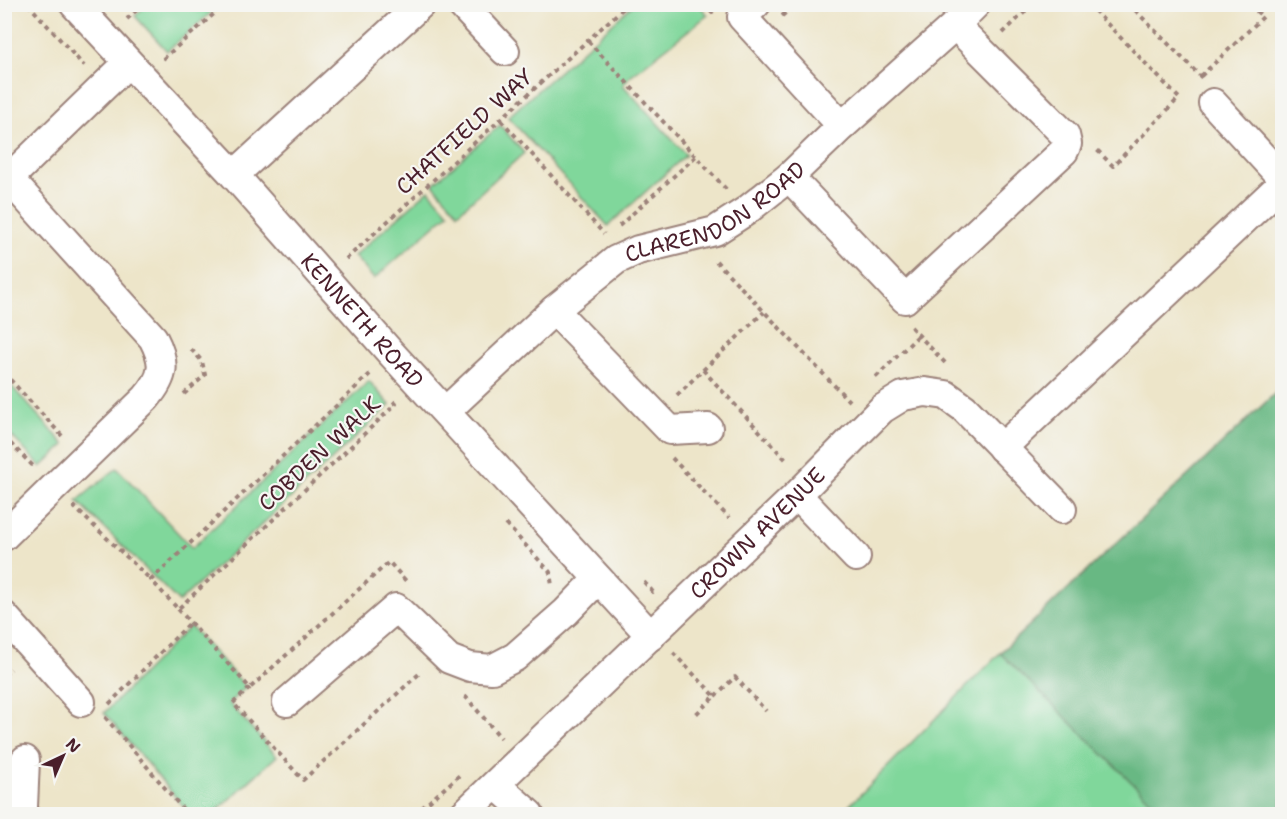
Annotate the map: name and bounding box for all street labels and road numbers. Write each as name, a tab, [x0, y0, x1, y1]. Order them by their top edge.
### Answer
street label: CHATFIELD WAY	[389, 62, 539, 201]
street label: CLARENDON ROAD	[620, 155, 812, 269]
street label: KENNETH ROAD	[294, 247, 430, 394]
street label: COBDEN WALK	[252, 389, 387, 517]
street label: CROWN AVENUE	[683, 461, 831, 606]

